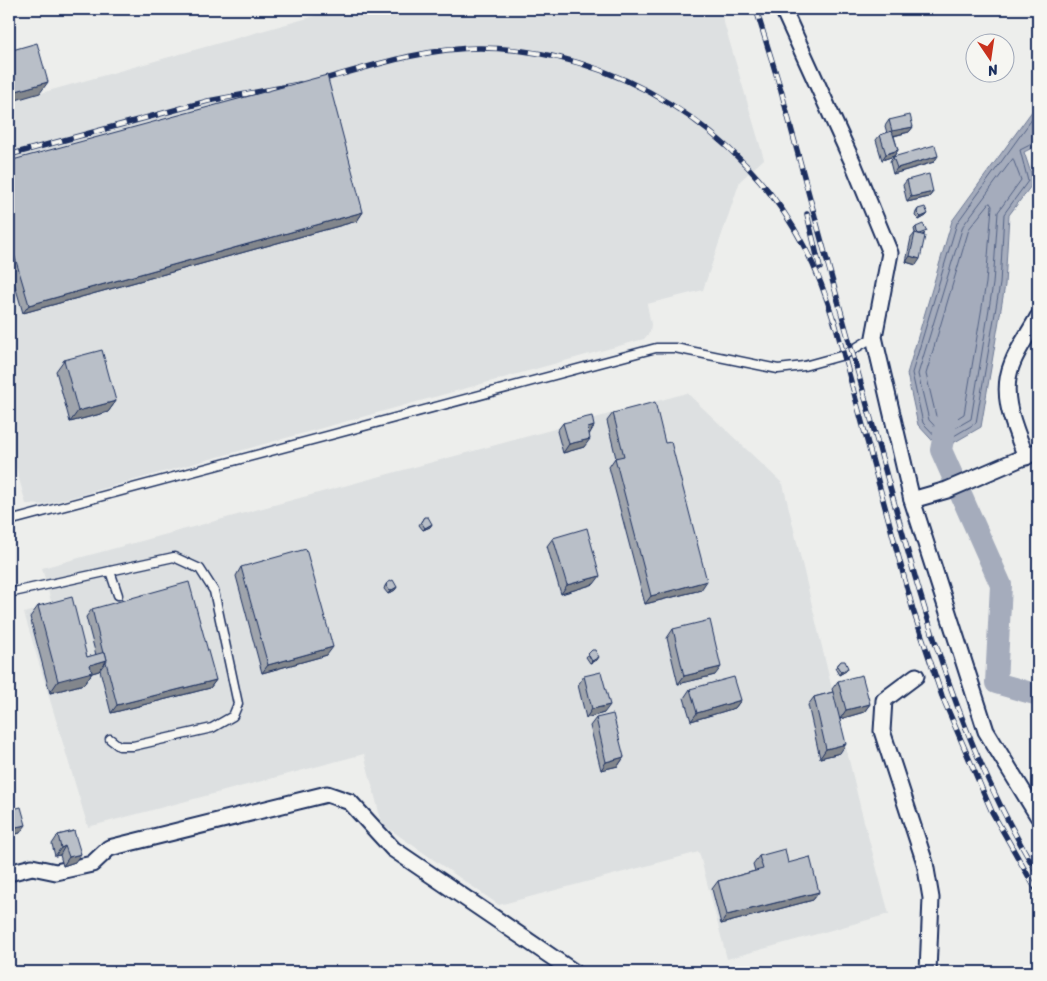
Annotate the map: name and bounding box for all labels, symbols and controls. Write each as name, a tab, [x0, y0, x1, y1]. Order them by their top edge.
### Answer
north arrow	[964, 32, 1014, 82]
text: N	[985, 57, 1001, 84]

